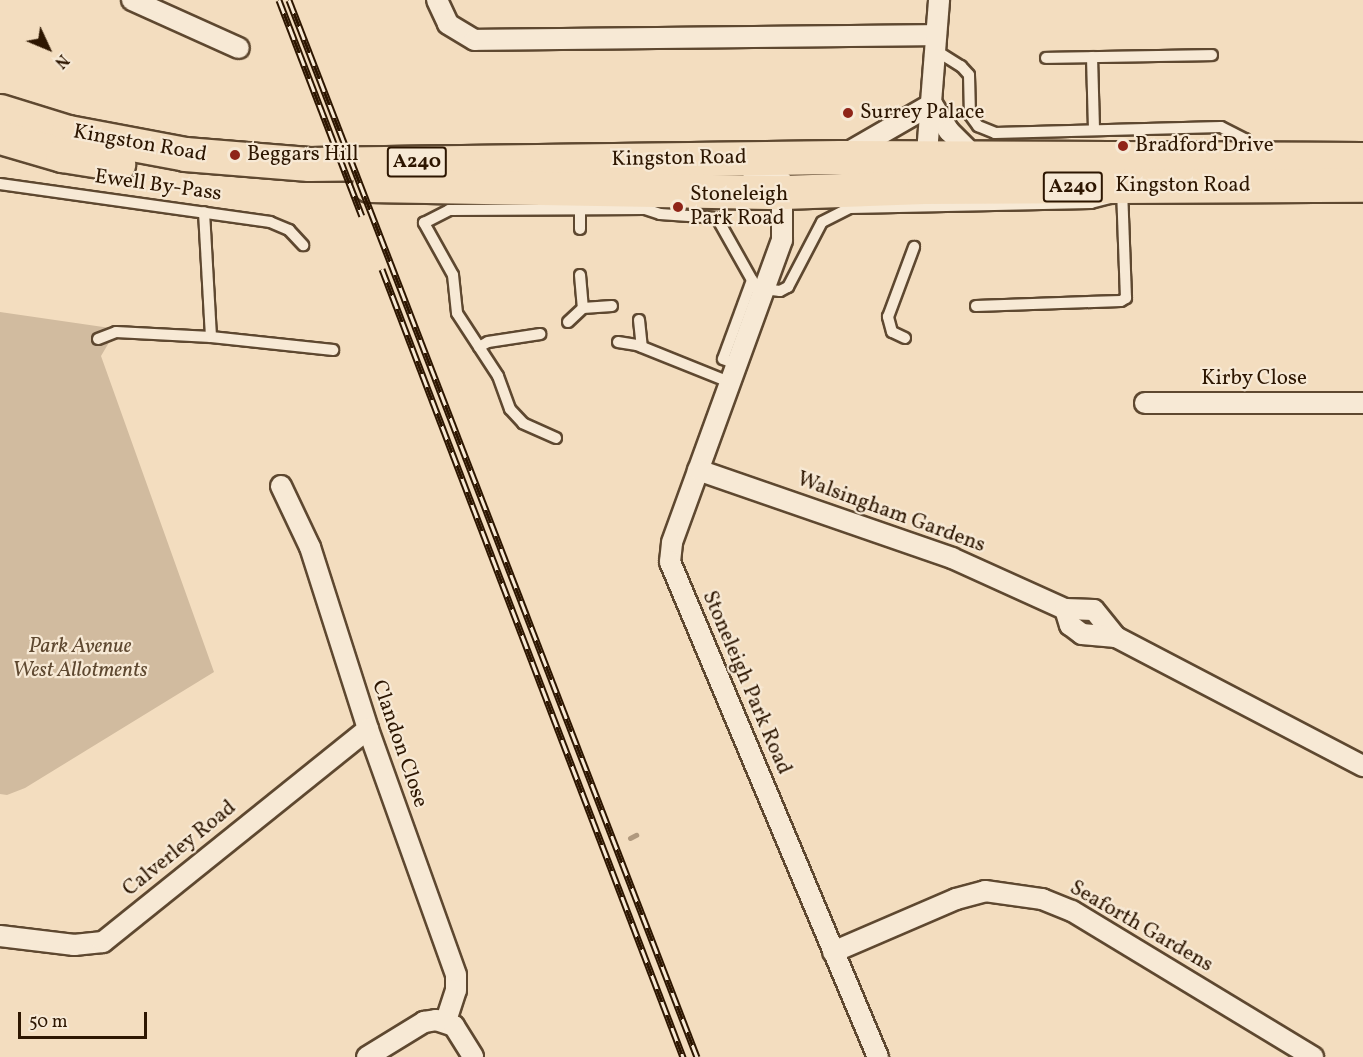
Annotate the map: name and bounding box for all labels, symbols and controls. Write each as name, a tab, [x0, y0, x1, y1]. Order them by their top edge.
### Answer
north arrow	[18, 18, 78, 78]
text: N	[49, 49, 73, 72]
place label: Surrey Palace	[860, 100, 985, 126]
marker: Surrey Palace	[841, 106, 855, 120]
street label: Kingston Road	[71, 120, 209, 168]
place label: Bradford Drive	[1135, 133, 1274, 159]
marker: Bradford Drive	[1116, 139, 1130, 153]
place label: Beggars Hill	[247, 142, 359, 168]
road number: A240	[386, 145, 448, 179]
street label: Kingston Road	[611, 145, 747, 173]
marker: Beggars Hill	[228, 148, 242, 162]
street label: Ewell By-Pass	[93, 165, 223, 207]
road number: A240	[1042, 170, 1104, 204]
street label: Kingston Road	[1115, 173, 1251, 199]
place label: Stoneleigh Park Road	[690, 182, 788, 232]
marker: Stoneleigh Park Road	[671, 200, 685, 214]
street label: Kirby Close	[1201, 366, 1307, 392]
street label: Walsingham Gardens	[793, 467, 989, 559]
street label: Stoneleigh Park Road	[696, 587, 796, 779]
park label: Park Avenue West Allotments	[13, 634, 147, 684]
street label: Clandon Close	[365, 677, 433, 811]
street label: Calverley Road	[118, 795, 242, 903]
street label: Seaforth Gardens	[1065, 876, 1217, 978]
scale bar	[21, 1000, 150, 1038]
text: 50 m	[29, 1010, 68, 1035]

